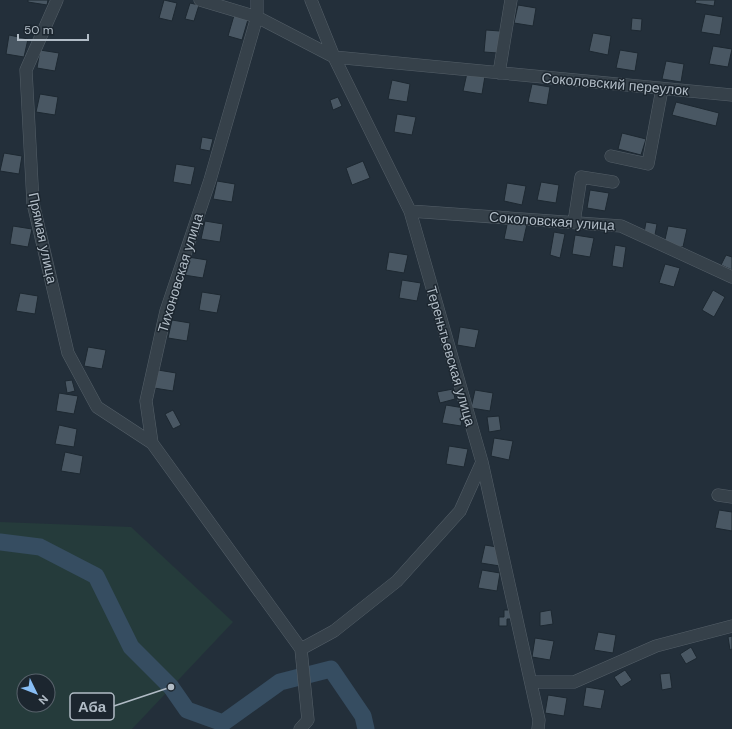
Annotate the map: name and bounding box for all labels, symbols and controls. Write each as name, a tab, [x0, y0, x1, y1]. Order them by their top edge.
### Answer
scale bar	[18, 16, 88, 42]
text: 50 m	[24, 22, 53, 38]
street label: Соколовский переулок	[541, 69, 690, 99]
street label: Прямая улица	[25, 191, 61, 285]
street label: Соколовская улица	[488, 208, 616, 234]
street label: Тихоновская улица	[153, 211, 207, 335]
street label: Тереньтьевская улица	[422, 284, 480, 428]
north arrow	[16, 673, 56, 713]
text: N	[35, 692, 51, 708]
callout: Аба	[70, 693, 114, 720]
text: Аба	[78, 697, 107, 717]

